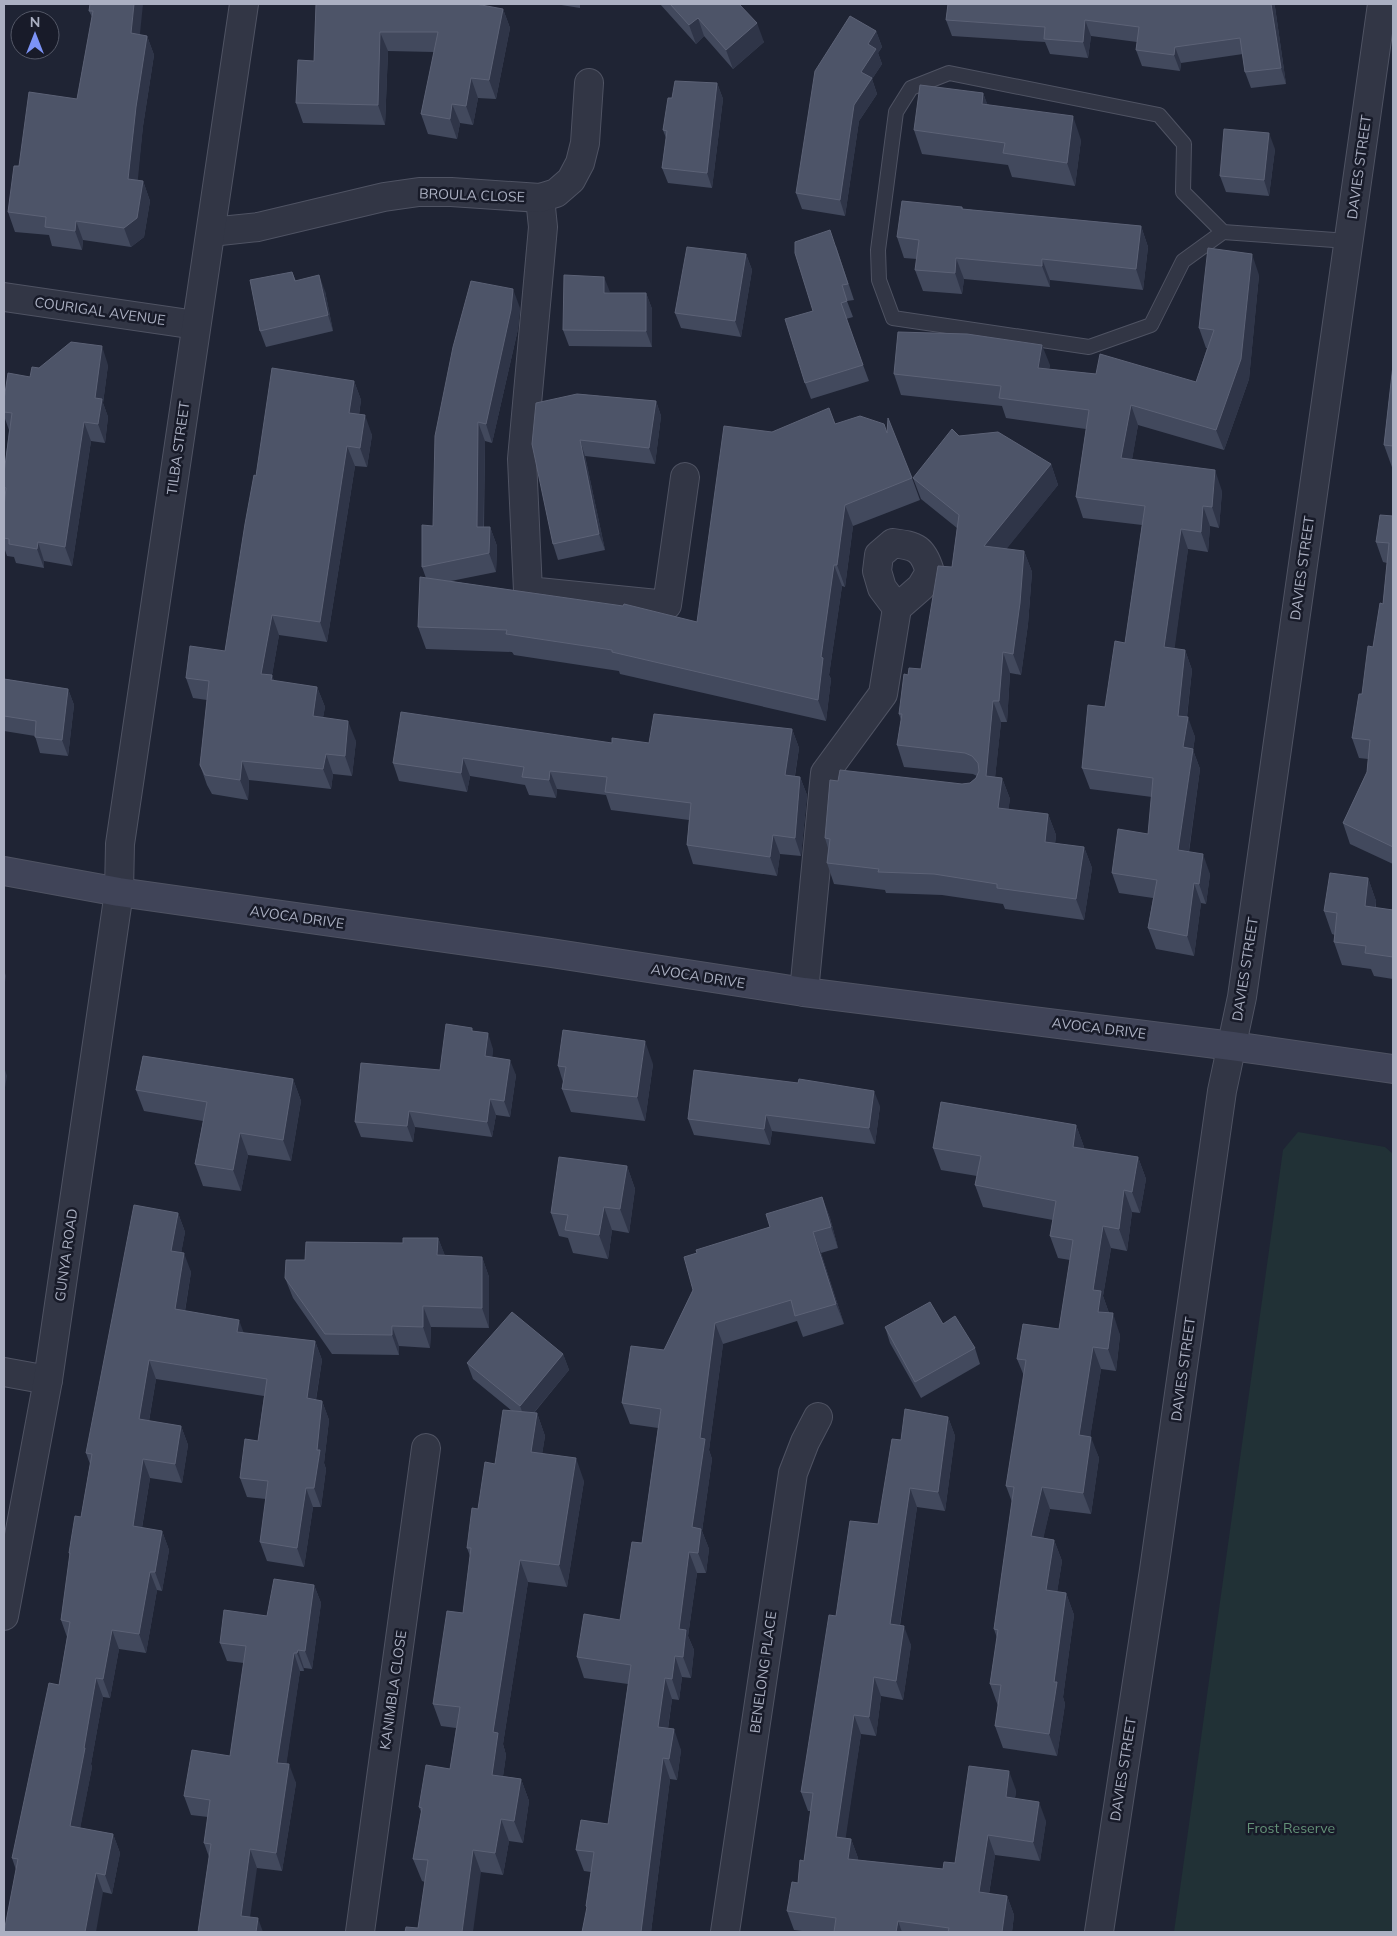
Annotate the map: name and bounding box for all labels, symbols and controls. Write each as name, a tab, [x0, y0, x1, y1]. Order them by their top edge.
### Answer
north arrow	[10, 10, 60, 60]
text: N	[30, 13, 40, 31]
street label: DAVIES STREET	[1343, 113, 1375, 220]
street label: BROULA CLOSE	[419, 184, 525, 206]
street label: COURIGAL AVENUE	[33, 293, 167, 329]
street label: TILBA STREET	[163, 399, 194, 496]
street label: DAVIES STREET	[1286, 514, 1318, 621]
street label: AVOCA DRIVE	[249, 901, 345, 933]
street label: DAVIES STREET	[1228, 915, 1262, 1022]
street label: AVOCA DRIVE	[650, 960, 746, 992]
street label: AVOCA DRIVE	[1051, 1013, 1147, 1043]
street label: GUNYA ROAD	[51, 1207, 81, 1303]
street label: DAVIES STREET	[1167, 1315, 1199, 1422]
street label: BENELONG PLACE	[746, 1610, 780, 1734]
street label: KANIMBLA CLOSE	[376, 1629, 410, 1751]
street label: DAVIES STREET	[1106, 1715, 1140, 1822]
park label: Frost Reserve	[1247, 1819, 1335, 1837]

